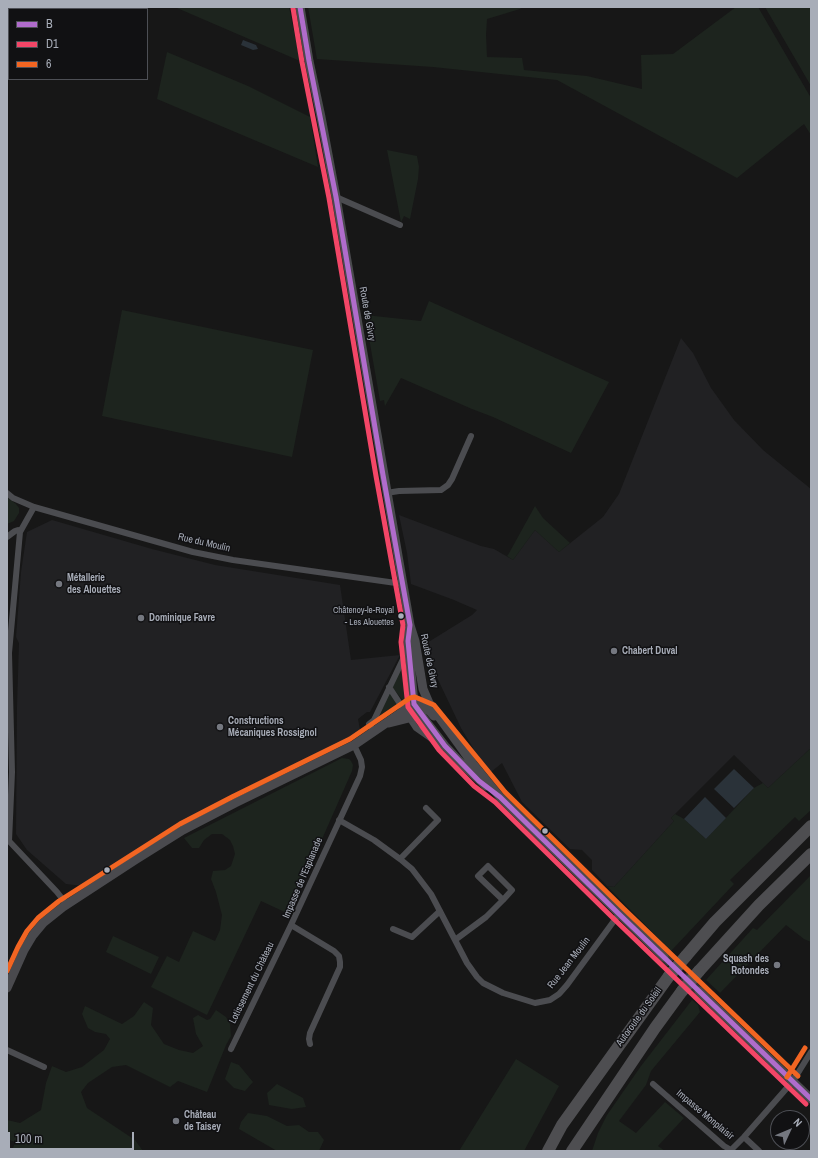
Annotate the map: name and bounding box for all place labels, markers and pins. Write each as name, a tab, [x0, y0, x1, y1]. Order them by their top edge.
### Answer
place label: Métallerie des Alouettes	[67, 572, 121, 596]
marker: Métallerie des Alouettes	[54, 579, 64, 589]
place label: Châtenoy-le-Royal - Les Alouettes	[333, 606, 394, 627]
marker: Châtenoy-le-Royal - Les Alouettes	[396, 611, 406, 621]
place label: Dominique Favre	[149, 612, 215, 624]
marker: Dominique Favre	[136, 613, 146, 623]
place label: Chabert Duval	[622, 645, 678, 657]
marker: Chabert Duval	[609, 646, 619, 656]
place label: Constructions Mécaniques Rossignol	[228, 715, 317, 738]
marker: Constructions Mécaniques Rossignol	[215, 722, 225, 732]
unlabelled marker	[540, 826, 550, 836]
unlabelled marker	[102, 865, 112, 875]
place label: Squash des Rotondes	[723, 953, 769, 976]
marker: Squash des Rotondes	[772, 960, 782, 970]
place label: Château de Taisey	[184, 1109, 221, 1132]
marker: Château de Taisey	[171, 1116, 181, 1126]

